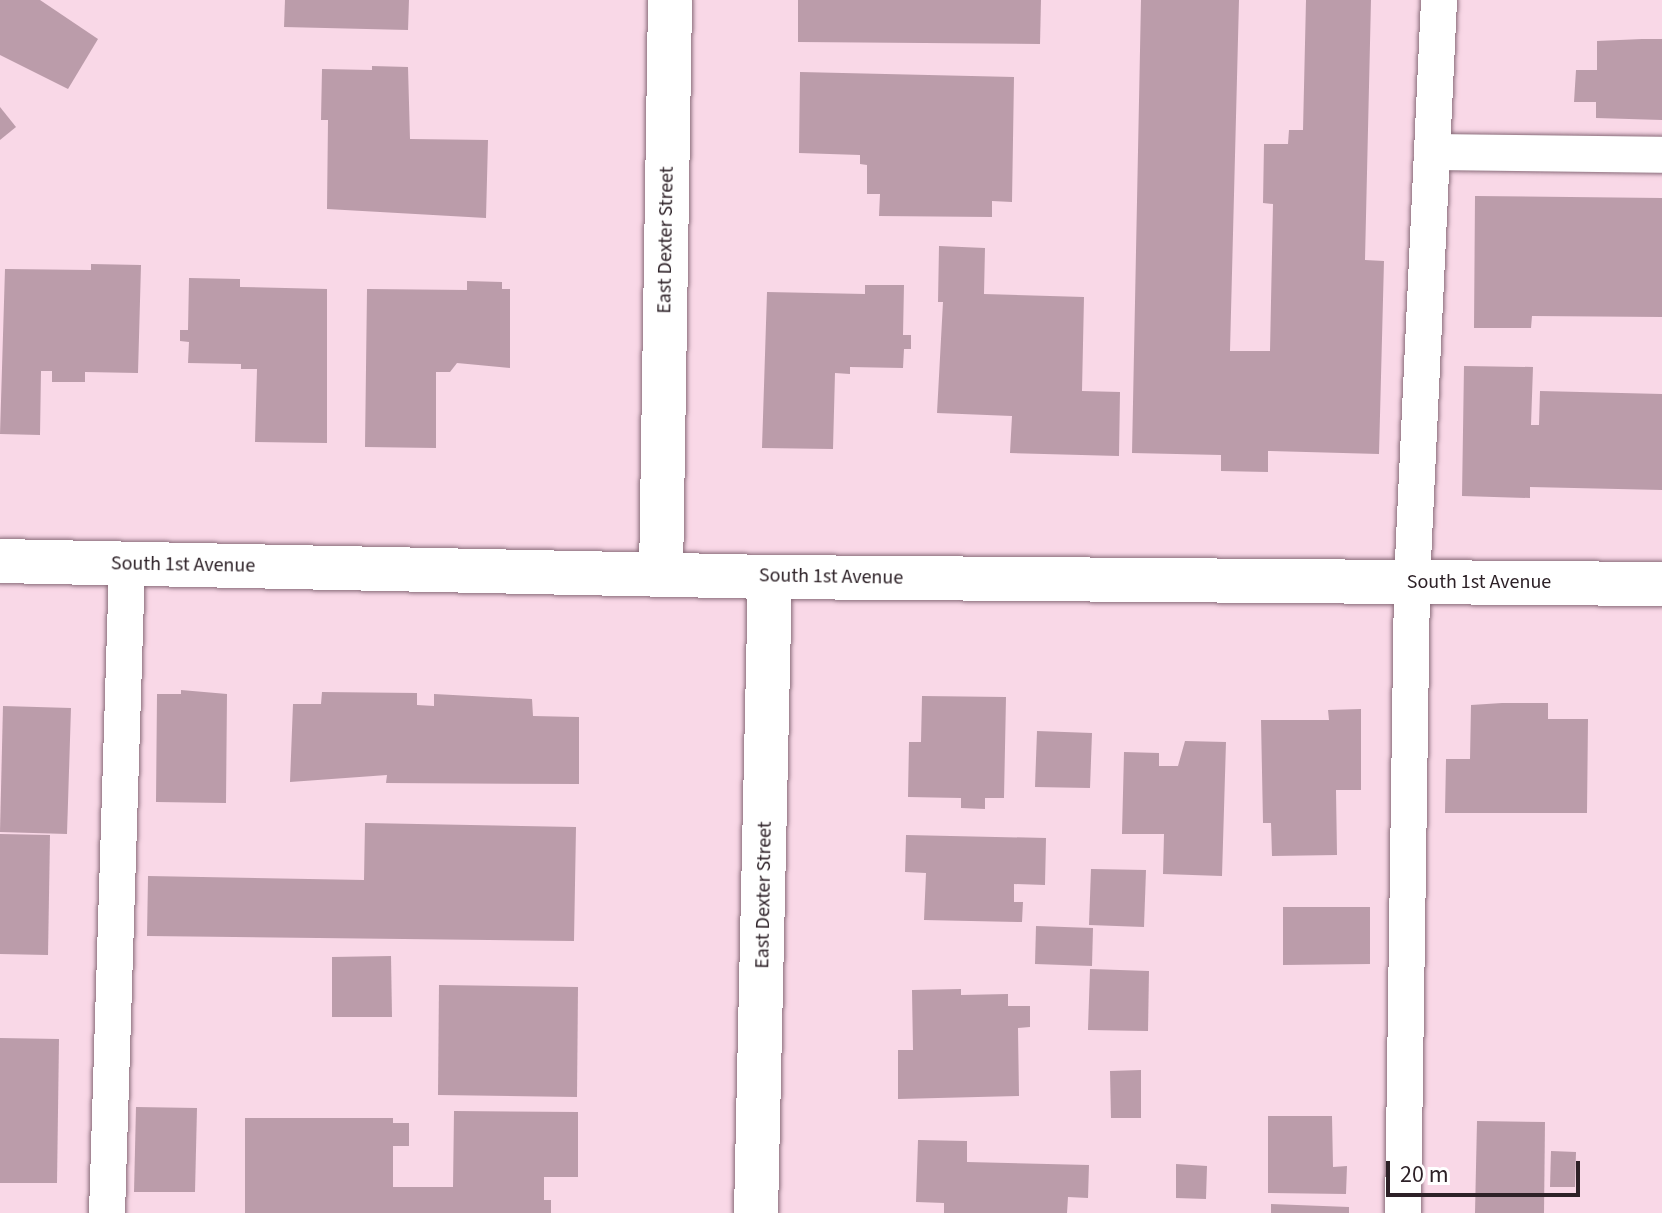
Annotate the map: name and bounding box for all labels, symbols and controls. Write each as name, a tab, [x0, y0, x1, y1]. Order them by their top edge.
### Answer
street label: East Dexter Street	[653, 166, 679, 314]
street label: South 1st Avenue	[111, 552, 255, 578]
street label: South 1st Avenue	[759, 564, 903, 590]
street label: South 1st Avenue	[1407, 570, 1551, 594]
street label: East Dexter Street	[751, 821, 777, 969]
scale bar	[1390, 1145, 1584, 1195]
text: 20 m	[1400, 1157, 1449, 1192]

